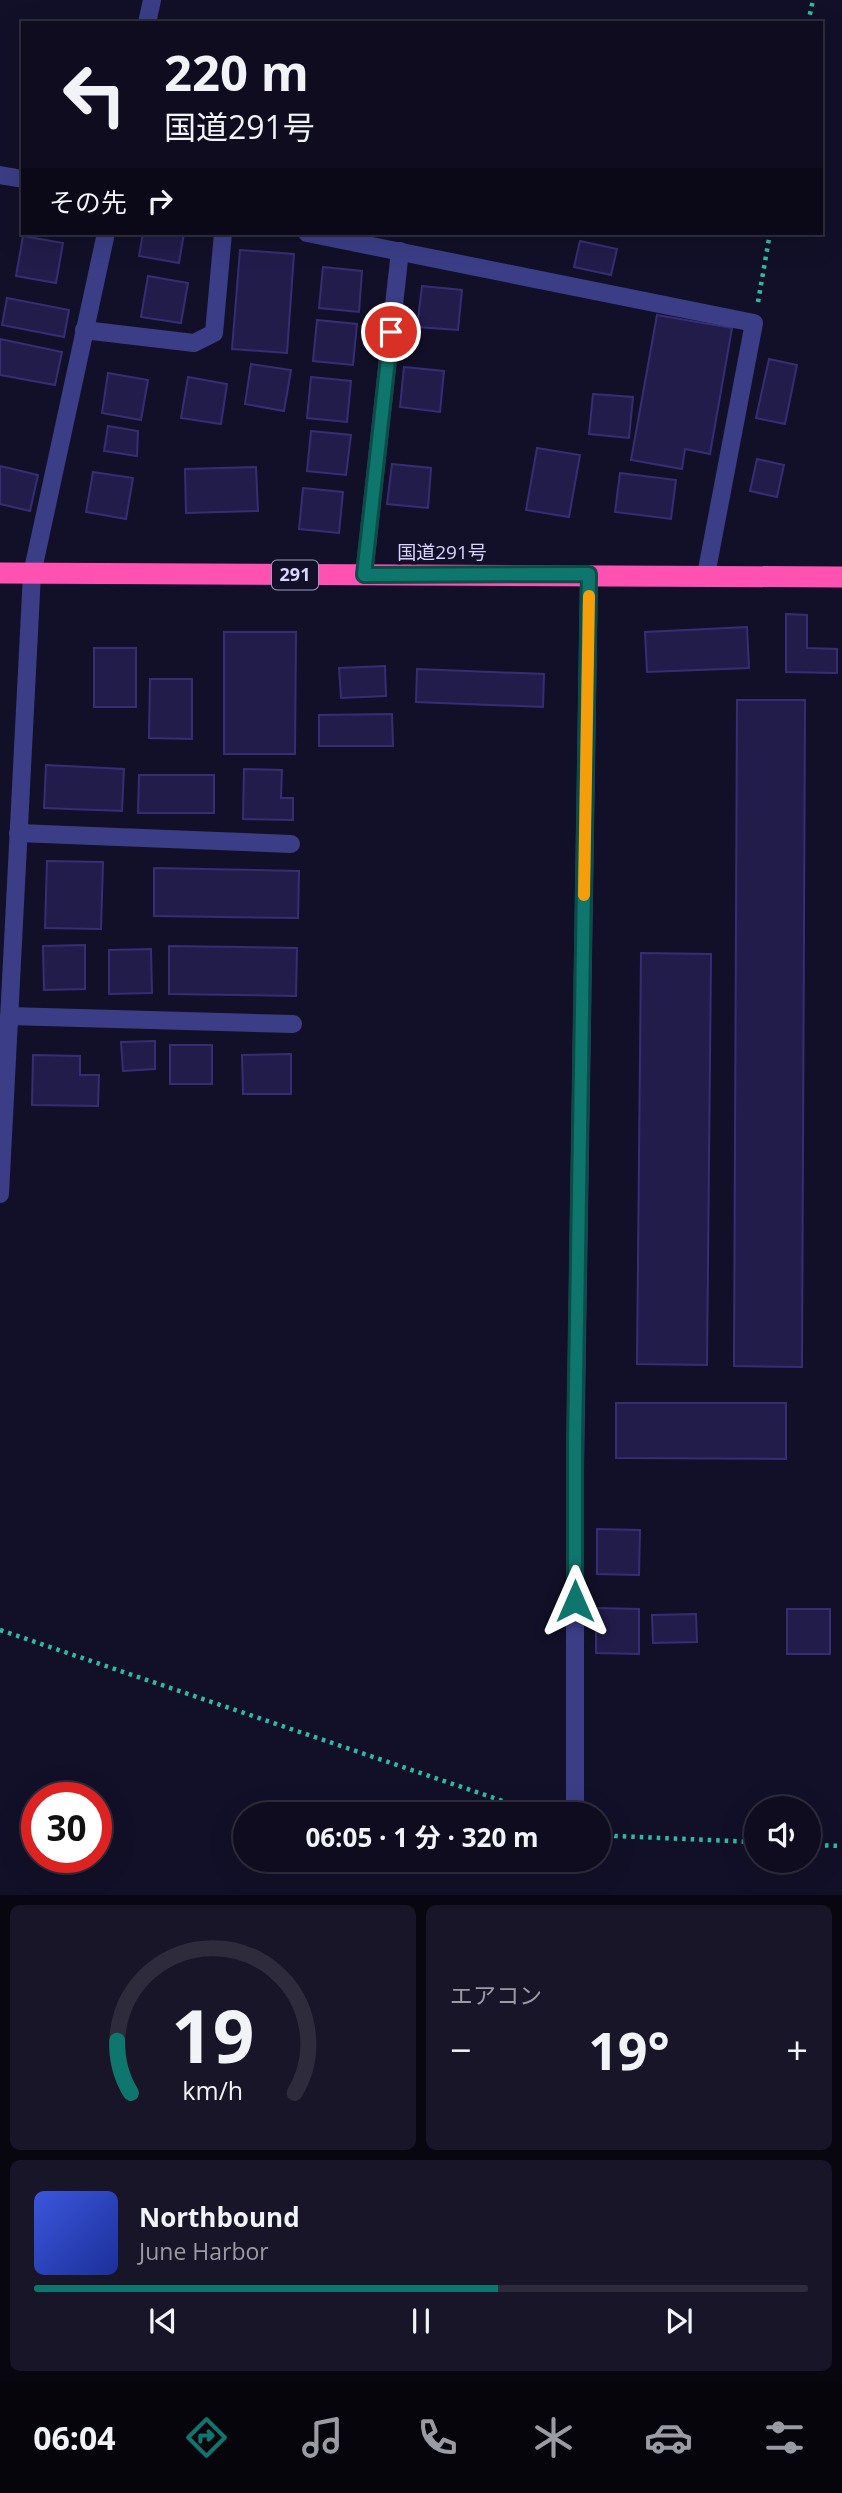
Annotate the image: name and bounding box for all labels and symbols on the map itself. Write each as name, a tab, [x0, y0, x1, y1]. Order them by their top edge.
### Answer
pin	[361, 302, 421, 362]
street label: 国道291号	[397, 539, 487, 565]
road number: 291	[272, 560, 318, 590]
position arrow	[538, 1564, 612, 1638]
speed limit sign: 30	[21, 1782, 112, 1873]

